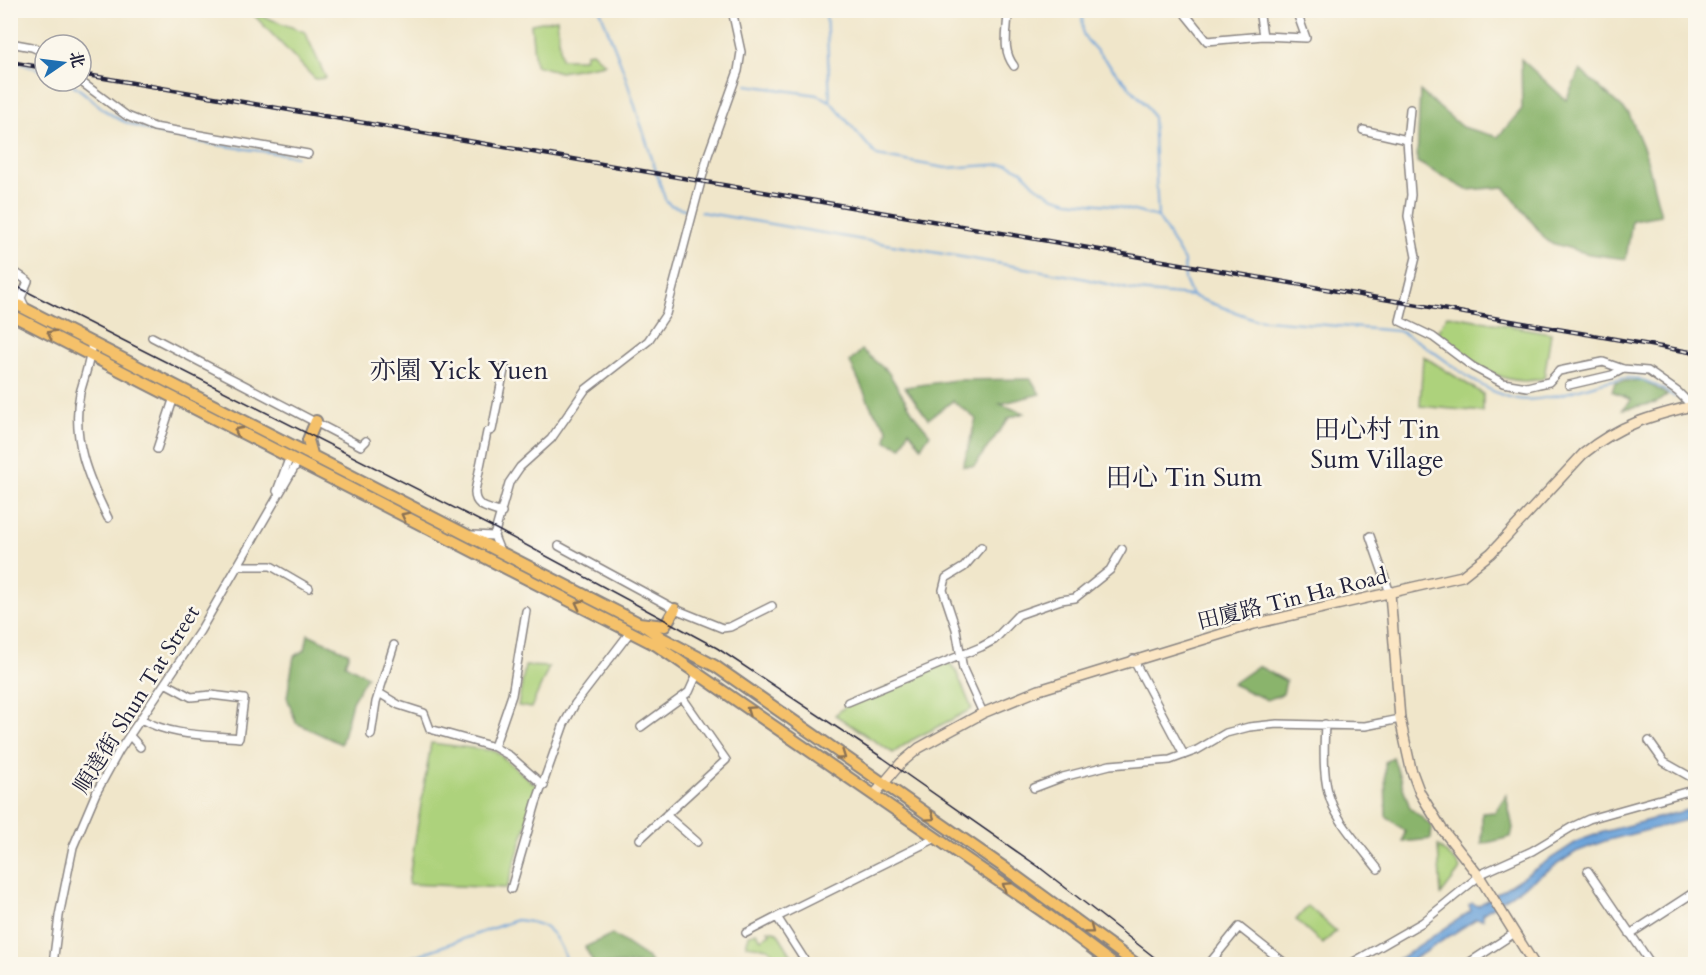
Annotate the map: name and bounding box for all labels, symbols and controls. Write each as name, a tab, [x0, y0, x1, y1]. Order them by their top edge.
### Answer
north arrow	[33, 33, 93, 93]
text: 北	[64, 49, 89, 70]
one-way arrow	[46, 330, 57, 341]
district label: 亦園 Yick Yuen	[370, 353, 549, 388]
district label: 田心村 Tin Sum Village	[1310, 412, 1444, 477]
one-way arrow	[233, 427, 244, 438]
district label: 田心 Tin Sum	[1106, 460, 1262, 495]
one-way arrow	[401, 512, 412, 523]
street label: 田廈路 Tin Ha Road	[1194, 561, 1391, 637]
street label: 順達街 Shun Tat Street	[67, 600, 207, 799]
one-way arrow	[575, 600, 585, 611]
one-way arrow	[746, 706, 757, 717]
one-way arrow	[836, 749, 847, 760]
one-way arrow	[925, 810, 936, 821]
one-way arrow	[1001, 882, 1012, 893]
one-way arrow	[1083, 923, 1094, 934]

